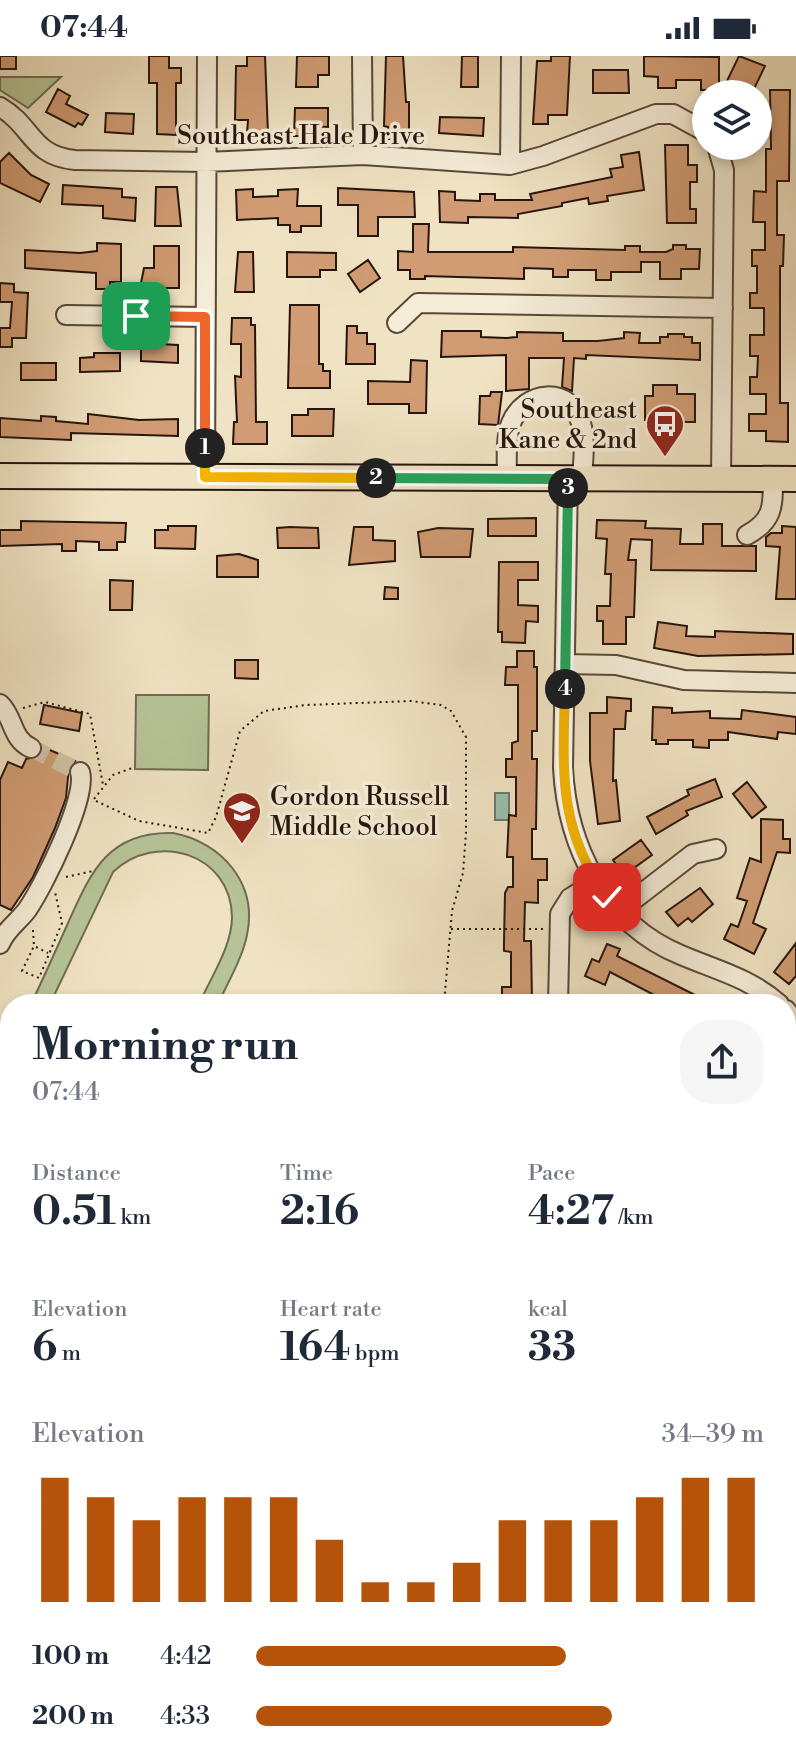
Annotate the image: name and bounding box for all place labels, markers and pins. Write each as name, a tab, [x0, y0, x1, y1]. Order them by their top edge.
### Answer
pin	[102, 282, 170, 350]
place label: Southeast Kane & 2nd	[499, 394, 637, 456]
bus stop icon: Southeast Kane & 2nd	[644, 403, 686, 458]
pin: 1	[185, 428, 225, 468]
pin: 2	[356, 458, 396, 498]
pin: 3	[548, 468, 588, 508]
pin: 4	[545, 669, 585, 709]
place label: Gordon Russell Middle School	[270, 781, 449, 843]
school or university icon: Gordon Russell Middle School	[221, 790, 263, 845]
pin	[573, 863, 641, 931]

